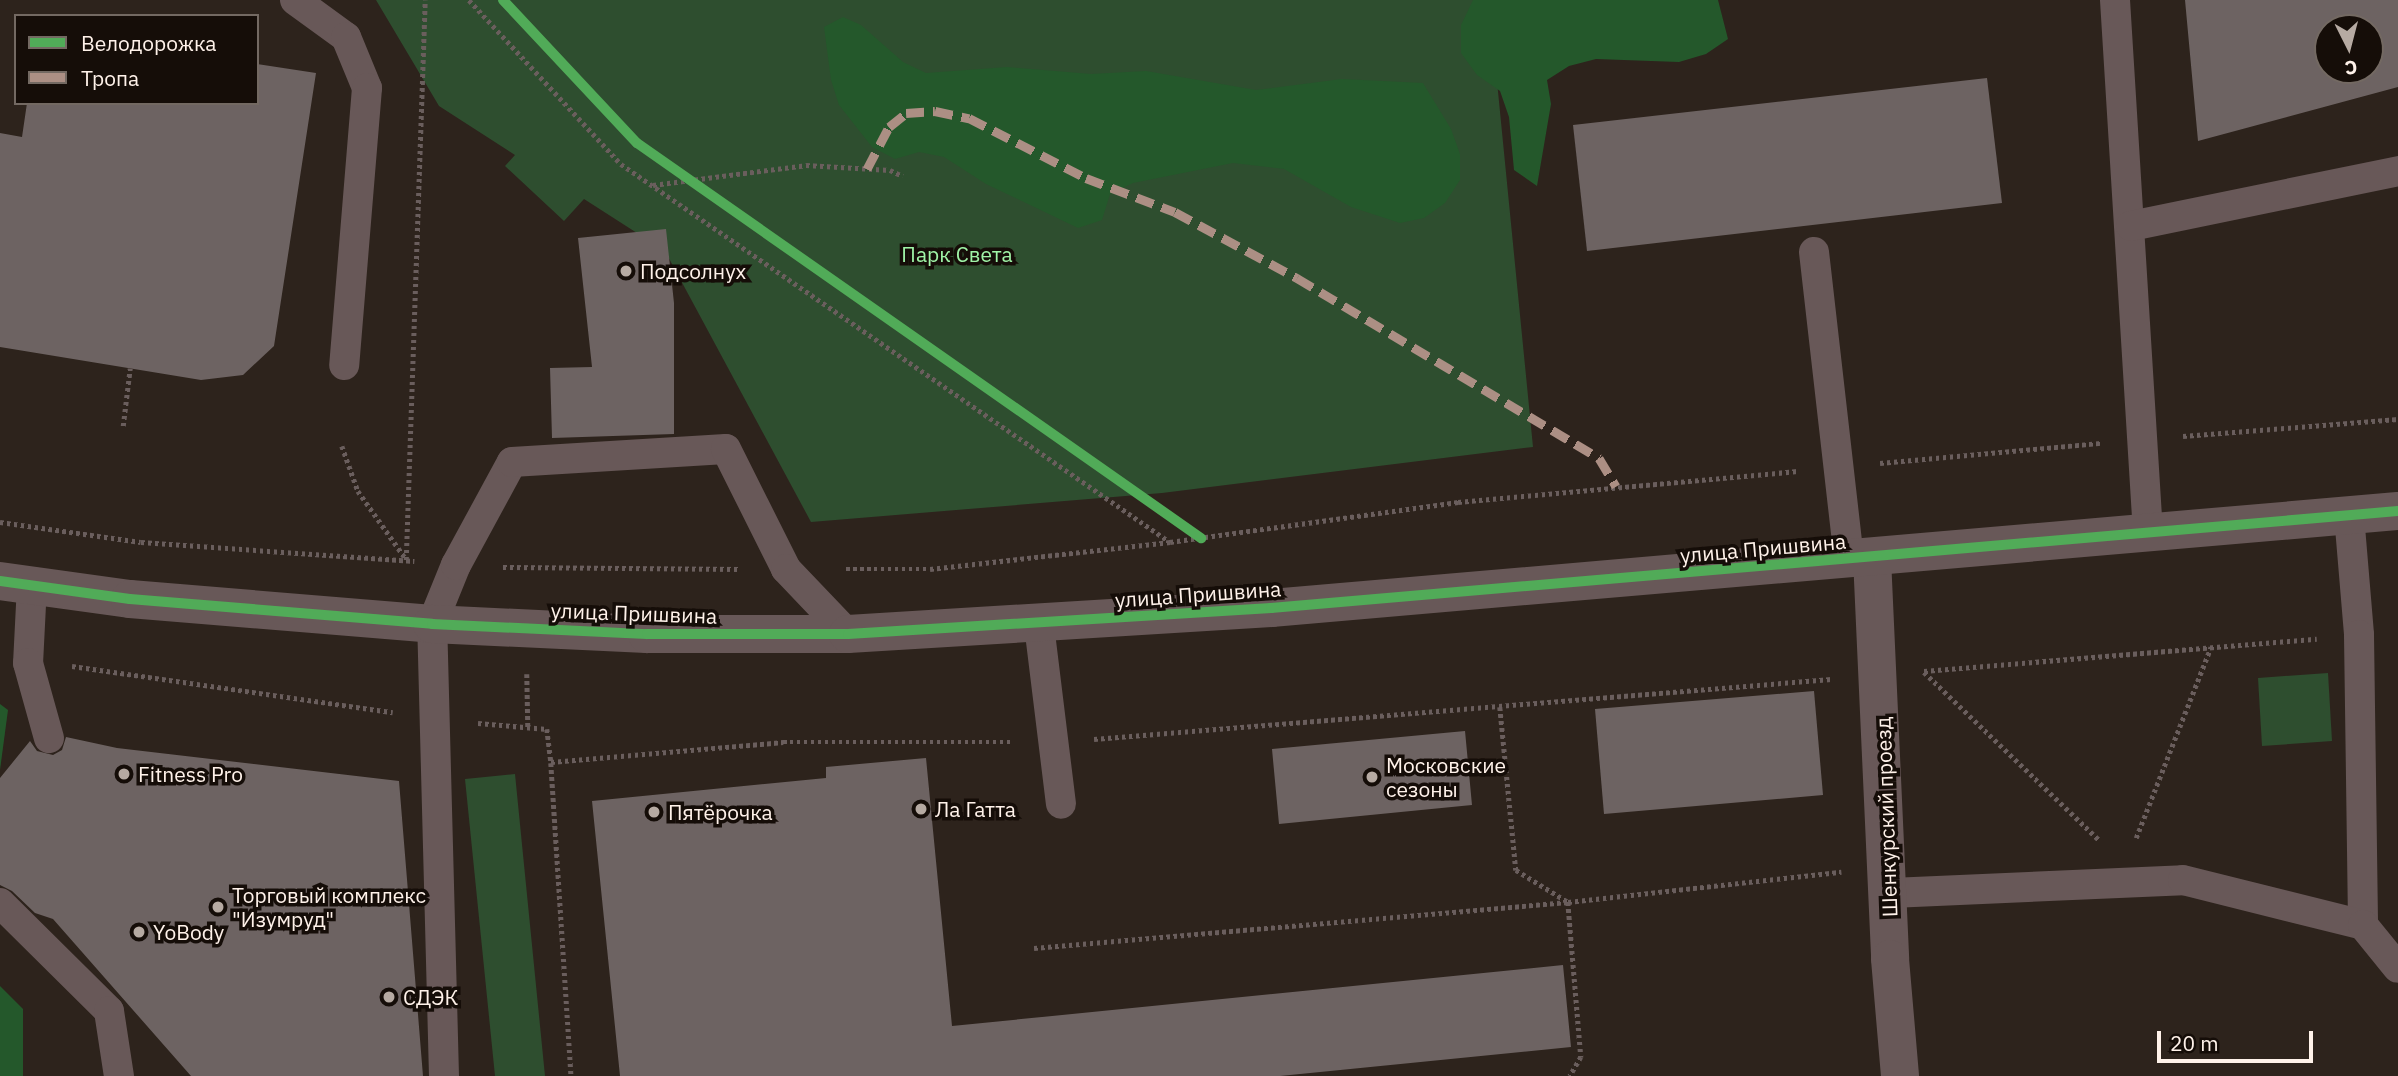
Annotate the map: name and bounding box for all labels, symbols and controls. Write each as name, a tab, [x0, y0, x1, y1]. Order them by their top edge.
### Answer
legend	[14, 14, 259, 105]
north arrow	[2314, 14, 2384, 84]
text: Велодорожка	[81, 29, 216, 57]
text: С	[2344, 55, 2358, 80]
text: Тропа	[81, 64, 139, 92]
park label: Парк Света	[901, 241, 1013, 267]
place label: Подсолнух	[640, 258, 746, 284]
marker: Подсолнух	[618, 263, 634, 279]
street label: улица Пришвина	[1679, 528, 1847, 568]
street label: улица Пришвина	[1114, 576, 1282, 612]
street label: улица Пришвина	[550, 598, 718, 628]
street label: Шенкурский проезд	[1870, 716, 1902, 918]
place label: Московские сезоны	[1386, 752, 1506, 802]
place label: Fitness Pro	[138, 761, 243, 787]
marker: Fitness Pro	[116, 766, 132, 782]
marker: Московские сезоны	[1364, 769, 1380, 785]
place label: Ла Гатта	[935, 796, 1016, 822]
place label: Пятёрочка	[668, 799, 773, 825]
marker: Ла Гатта	[913, 801, 929, 817]
marker: Пятёрочка	[646, 804, 662, 820]
place label: Торговый комплекс "Изумруд"	[232, 882, 426, 932]
marker: Торговый комплекс "Изумруд"	[210, 899, 226, 915]
place label: YoBody	[153, 919, 224, 945]
marker: YoBody	[131, 924, 147, 940]
place label: СДЭК	[403, 984, 458, 1010]
marker: СДЭК	[381, 989, 397, 1005]
scale bar	[2160, 1016, 2316, 1060]
text: 20 m	[2170, 1029, 2219, 1057]

